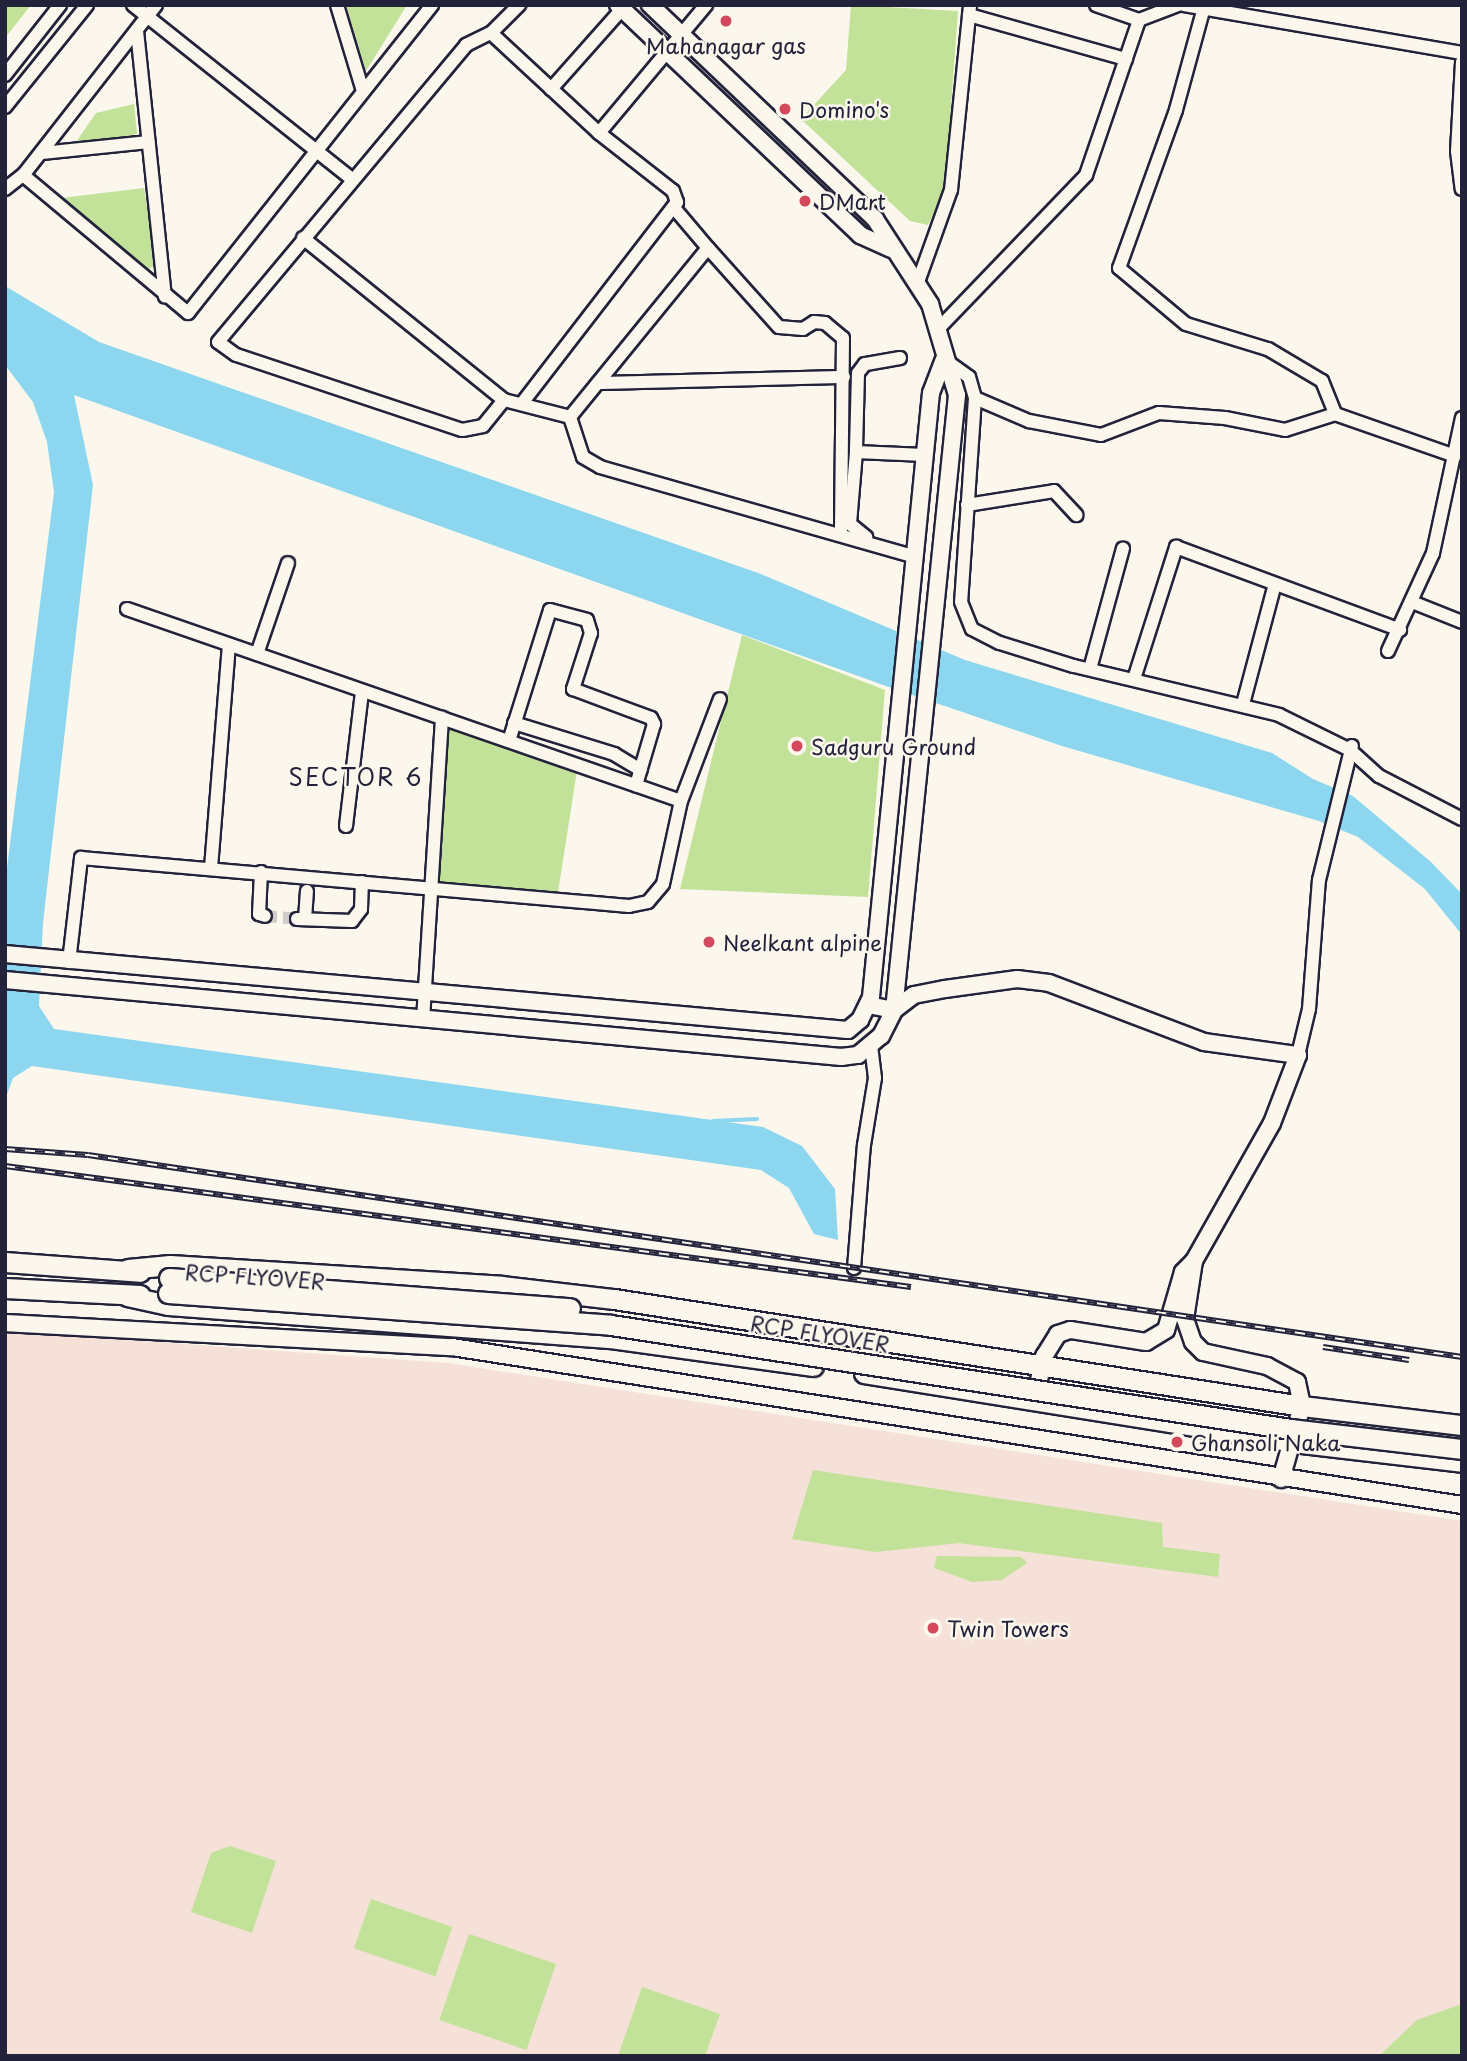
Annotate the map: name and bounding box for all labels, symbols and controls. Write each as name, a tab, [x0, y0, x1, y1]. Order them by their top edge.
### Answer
marker: Mahanagar gas	[718, 13, 734, 29]
place label: Mahanagar gas	[646, 32, 806, 58]
place label: Domino's	[799, 96, 889, 122]
marker: Domino's	[777, 101, 793, 117]
place label: DMart	[819, 188, 886, 214]
marker: DMart	[797, 193, 813, 209]
place label: Sadguru Ground	[811, 733, 976, 759]
marker: Sadguru Ground	[789, 738, 805, 754]
district label: SECTOR 6	[290, 763, 422, 791]
place label: Neelkant alpine	[723, 929, 883, 955]
marker: Neelkant alpine	[701, 934, 717, 950]
street label: RCP FLYOVER	[184, 1259, 326, 1293]
street label: RCP FLYOVER	[748, 1310, 892, 1356]
place label: Ghansoli Naka	[1191, 1429, 1341, 1455]
marker: Ghansoli Naka	[1169, 1434, 1185, 1450]
place label: Twin Towers	[947, 1615, 1070, 1641]
marker: Twin Towers	[925, 1620, 941, 1636]

